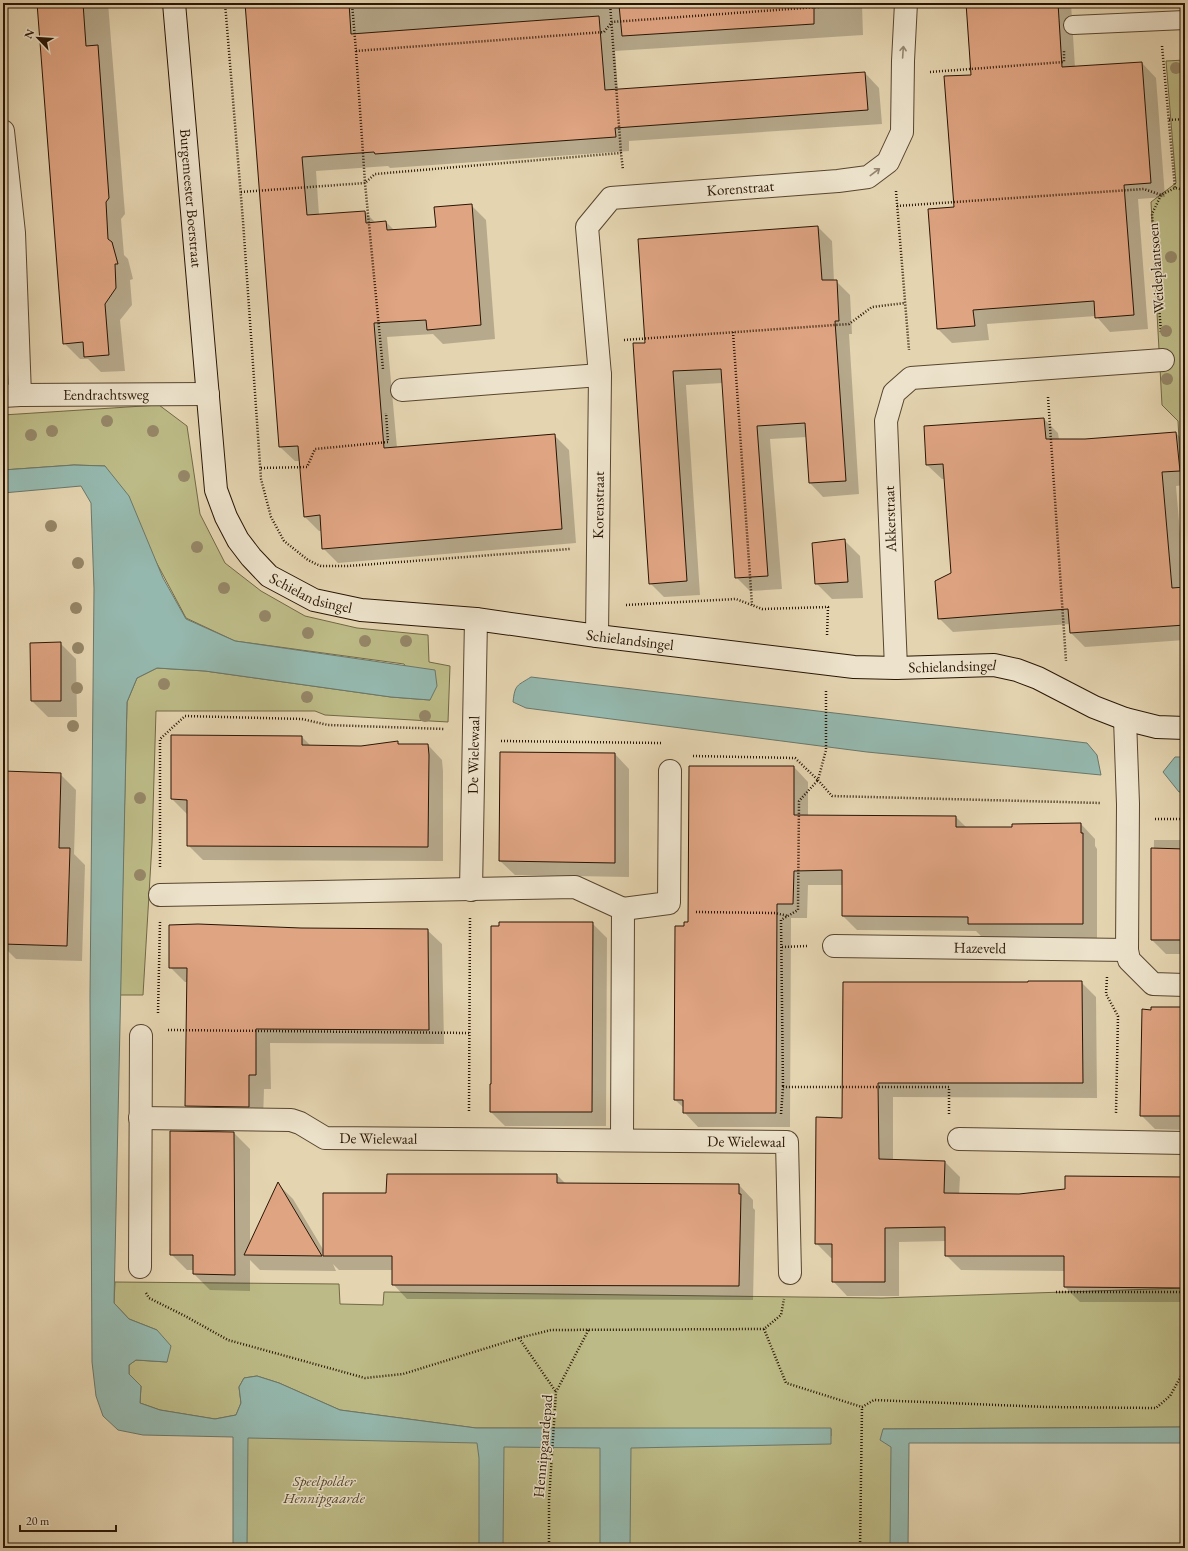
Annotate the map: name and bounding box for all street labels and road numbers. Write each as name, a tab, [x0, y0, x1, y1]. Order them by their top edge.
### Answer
street label: Burgemeester Boerstraat	[176, 128, 207, 269]
street label: Korenstraat	[706, 176, 775, 200]
street label: Weideplantsoen	[1143, 222, 1168, 314]
street label: Eendrachtsweg	[63, 384, 150, 404]
street label: Korenstraat	[588, 471, 608, 539]
street label: Akkerstraat	[879, 485, 900, 554]
street label: Schielandsingel	[266, 568, 354, 617]
street label: Schielandsingel	[585, 625, 675, 654]
street label: Schielandsingel	[908, 655, 999, 677]
street label: De Wielewaal	[463, 715, 483, 794]
street label: Hazeveld	[954, 938, 1007, 957]
street label: De Wielewaal	[339, 1128, 418, 1148]
street label: De Wielewaal	[707, 1131, 786, 1151]
street label: Hennipgaardepad	[529, 1393, 557, 1498]

